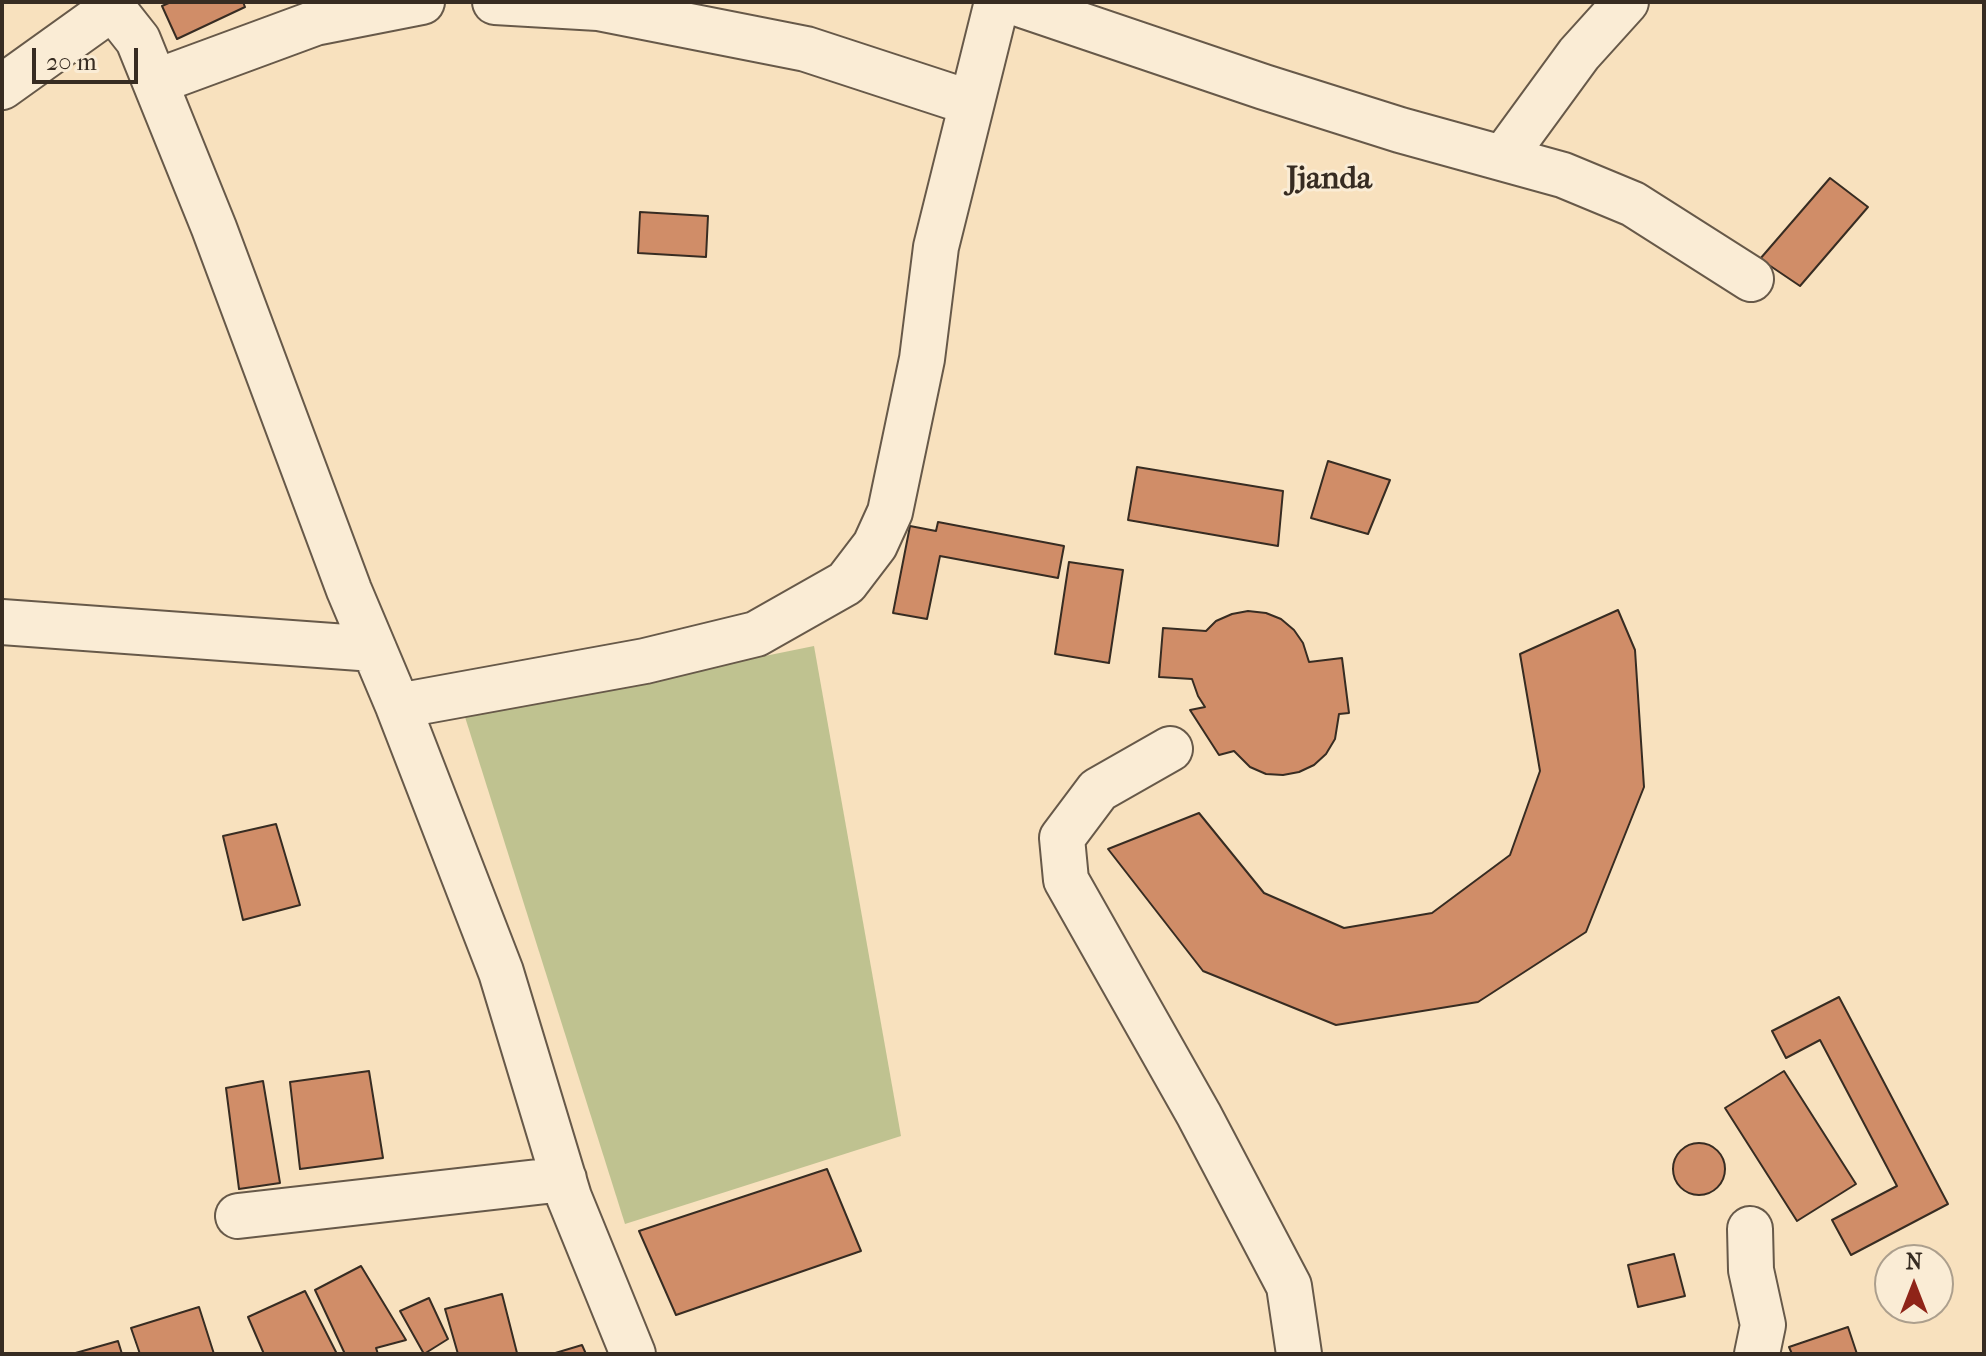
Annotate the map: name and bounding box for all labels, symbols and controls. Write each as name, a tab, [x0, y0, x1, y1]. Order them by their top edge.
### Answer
scale bar	[36, 32, 142, 82]
text: 20 m	[46, 48, 97, 76]
district label: Jjanda	[1286, 161, 1372, 199]
north arrow	[1874, 1244, 1954, 1324]
text: N	[1906, 1249, 1922, 1275]

